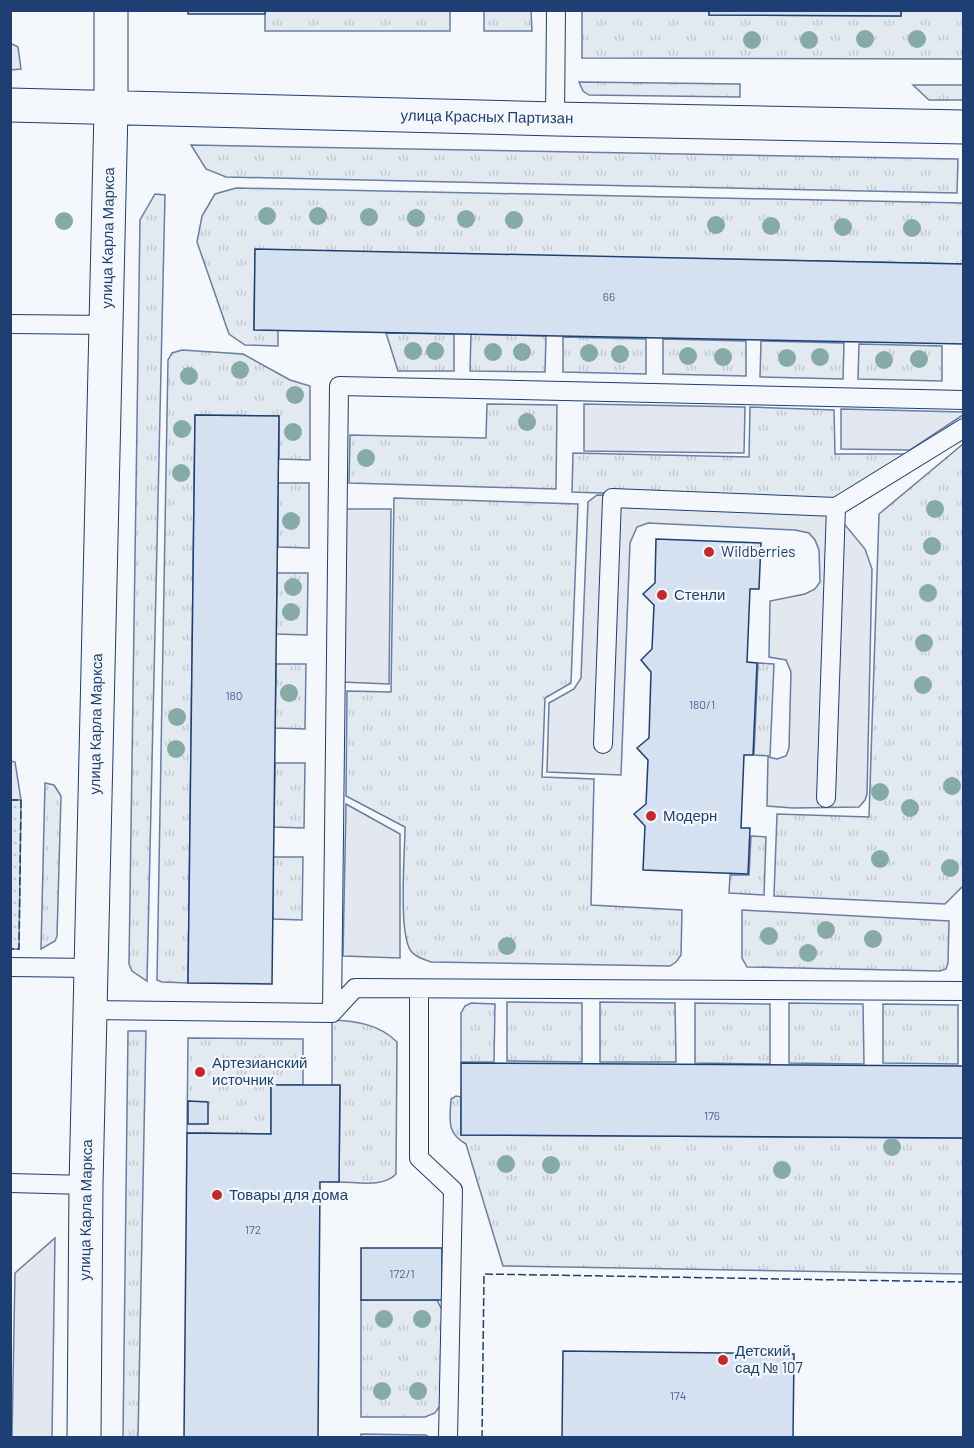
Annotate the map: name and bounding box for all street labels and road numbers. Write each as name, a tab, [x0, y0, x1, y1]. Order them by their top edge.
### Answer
street label: улица Красных Партизан	[401, 105, 573, 127]
street label: улица Карла Маркса	[97, 167, 117, 309]
street label: улица Карла Маркса	[85, 653, 105, 795]
street label: улица Карла Маркса	[75, 1139, 95, 1281]

